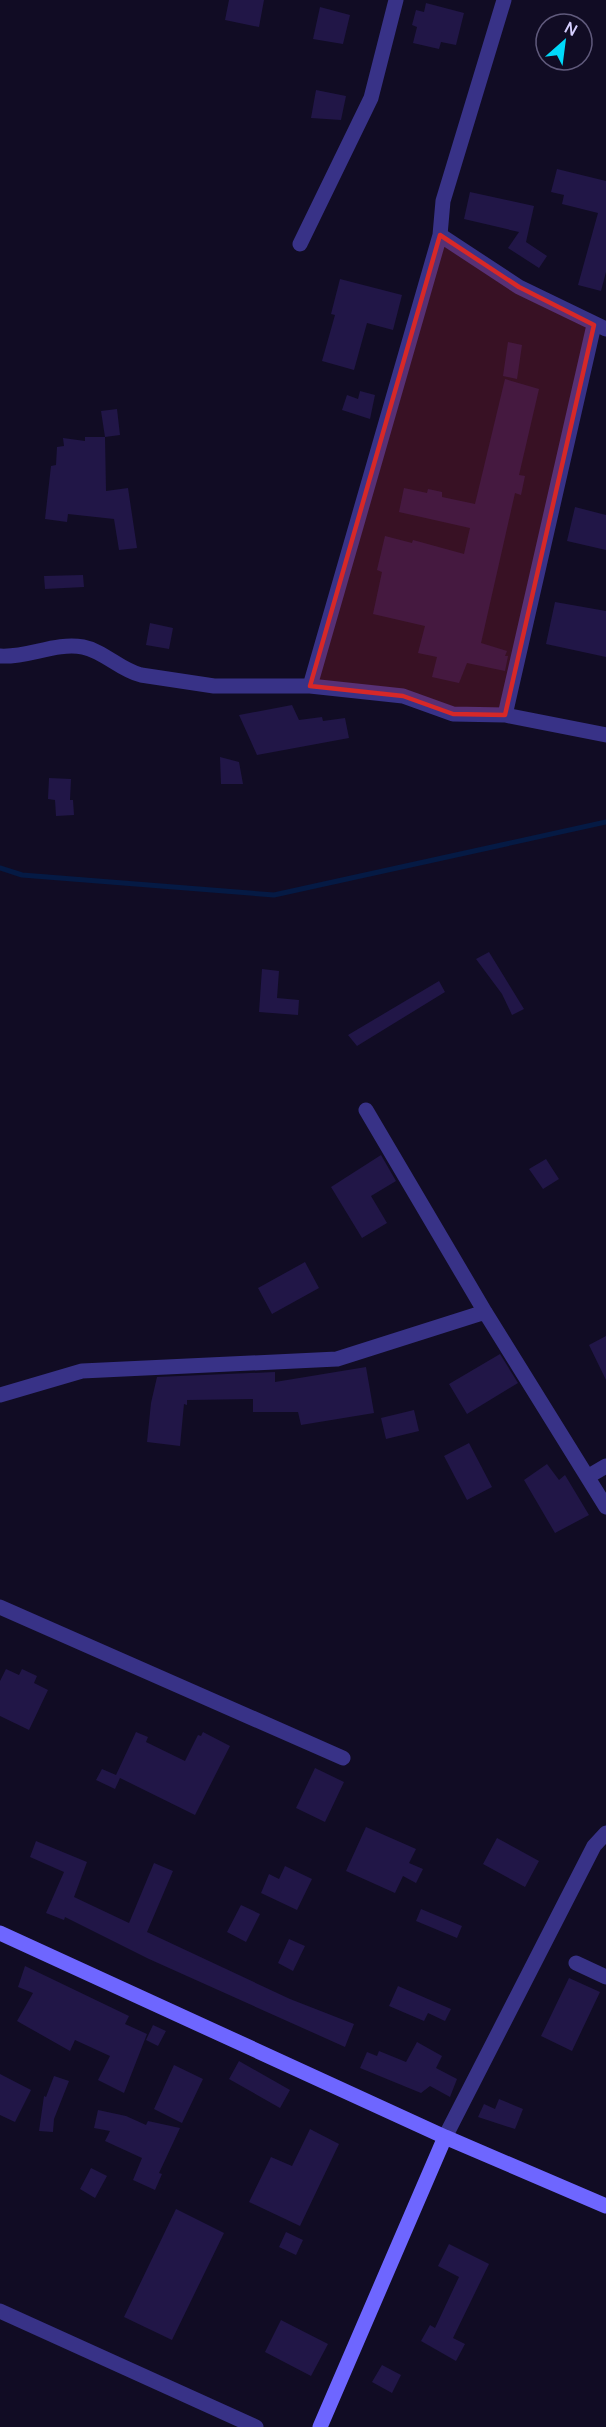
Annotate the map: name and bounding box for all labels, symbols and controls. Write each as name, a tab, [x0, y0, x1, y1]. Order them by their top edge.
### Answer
north arrow	[534, 12, 594, 72]
text: N	[561, 16, 581, 41]

